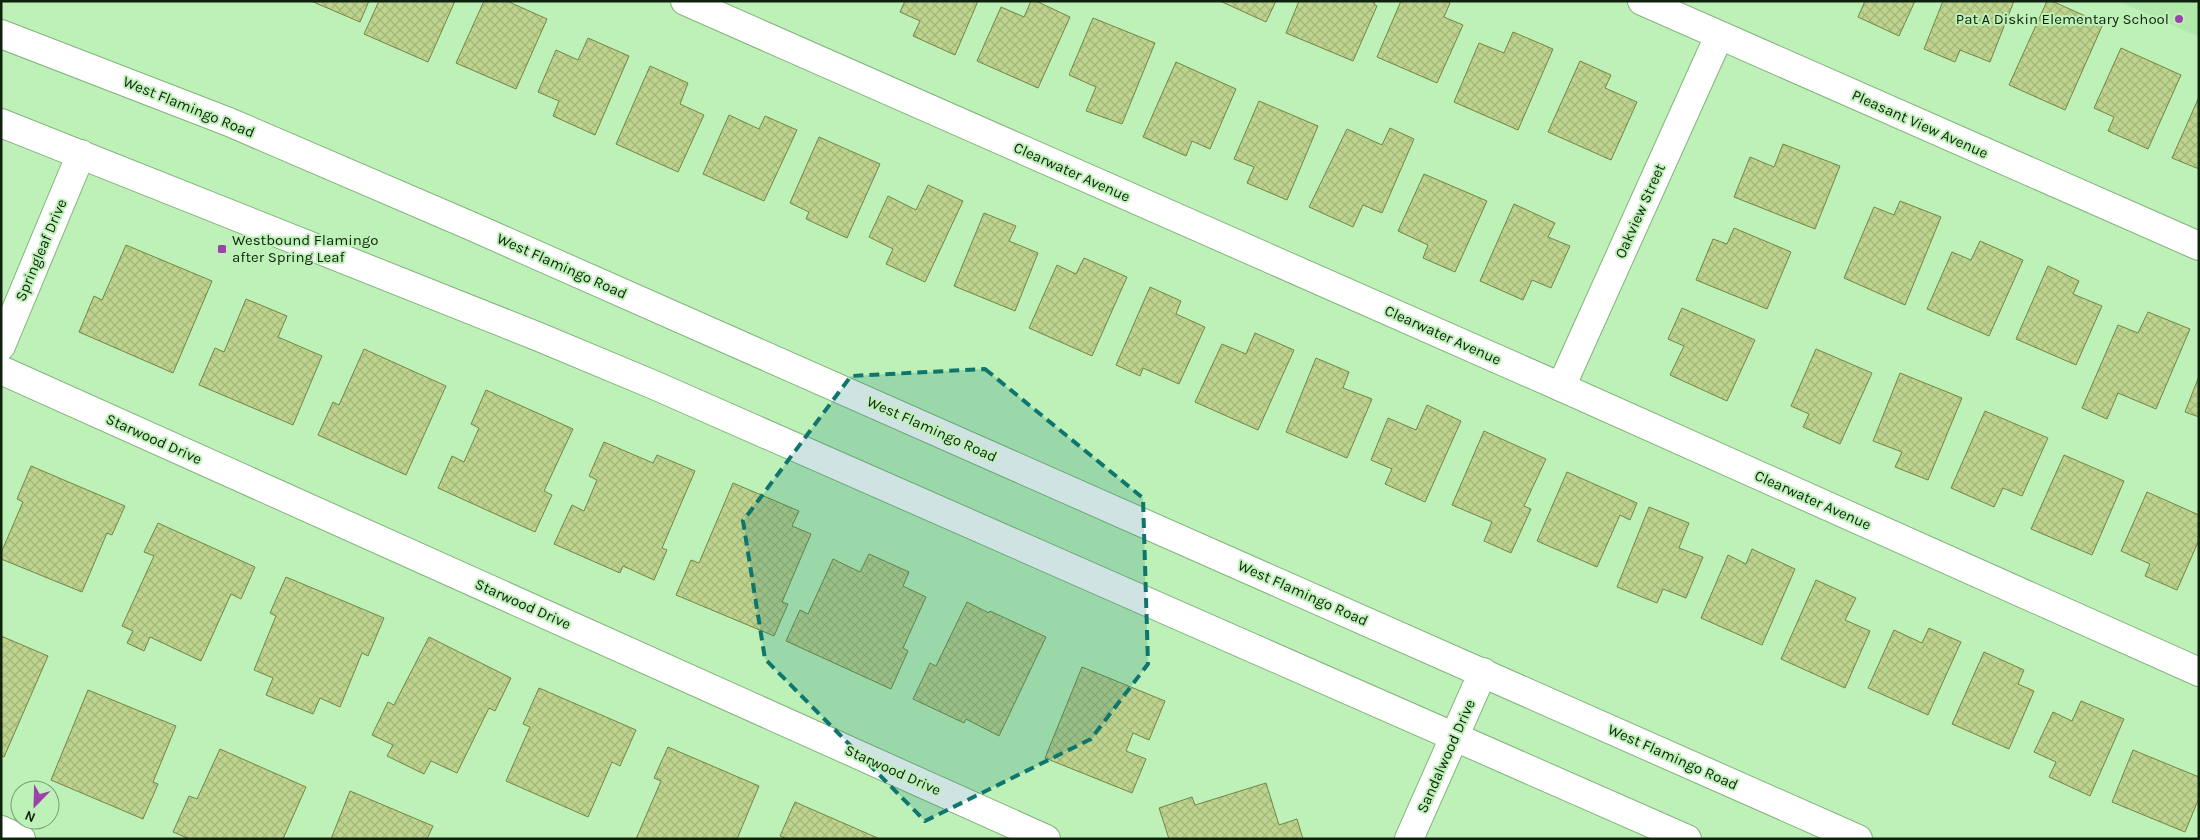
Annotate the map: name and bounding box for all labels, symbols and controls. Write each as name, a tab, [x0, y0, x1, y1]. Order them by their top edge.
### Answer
place label: Pat A Diskin Elementary School	[1956, 10, 2169, 28]
marker: Pat A Diskin Elementary School	[2173, 13, 2185, 25]
street label: West Flamingo Road	[121, 72, 257, 142]
street label: Pleasant View Avenue	[1849, 86, 1991, 162]
street label: Clearwater Avenue	[1011, 138, 1133, 206]
street label: Oakview Street	[1611, 161, 1669, 261]
street label: Springleaf Drive	[11, 196, 71, 304]
street label: West Flamingo Road	[494, 229, 630, 303]
place label: Westbound Flamingo after Spring Leaf	[232, 231, 378, 266]
marker: Westbound Flamingo after Spring Leaf	[216, 243, 228, 255]
street label: Clearwater Avenue	[1382, 301, 1504, 369]
street label: West Flamingo Road	[864, 392, 1000, 466]
street label: Starwood Drive	[103, 410, 205, 468]
street label: Clearwater Avenue	[1752, 466, 1874, 534]
street label: West Flamingo Road	[1235, 556, 1371, 630]
street label: Starwood Drive	[472, 575, 574, 633]
street label: Sandalwood Drive	[1413, 696, 1479, 816]
street label: West Flamingo Road	[1605, 720, 1741, 794]
street label: Starwood Drive	[842, 741, 944, 799]
north arrow	[10, 780, 60, 830]
text: N	[22, 807, 38, 826]

